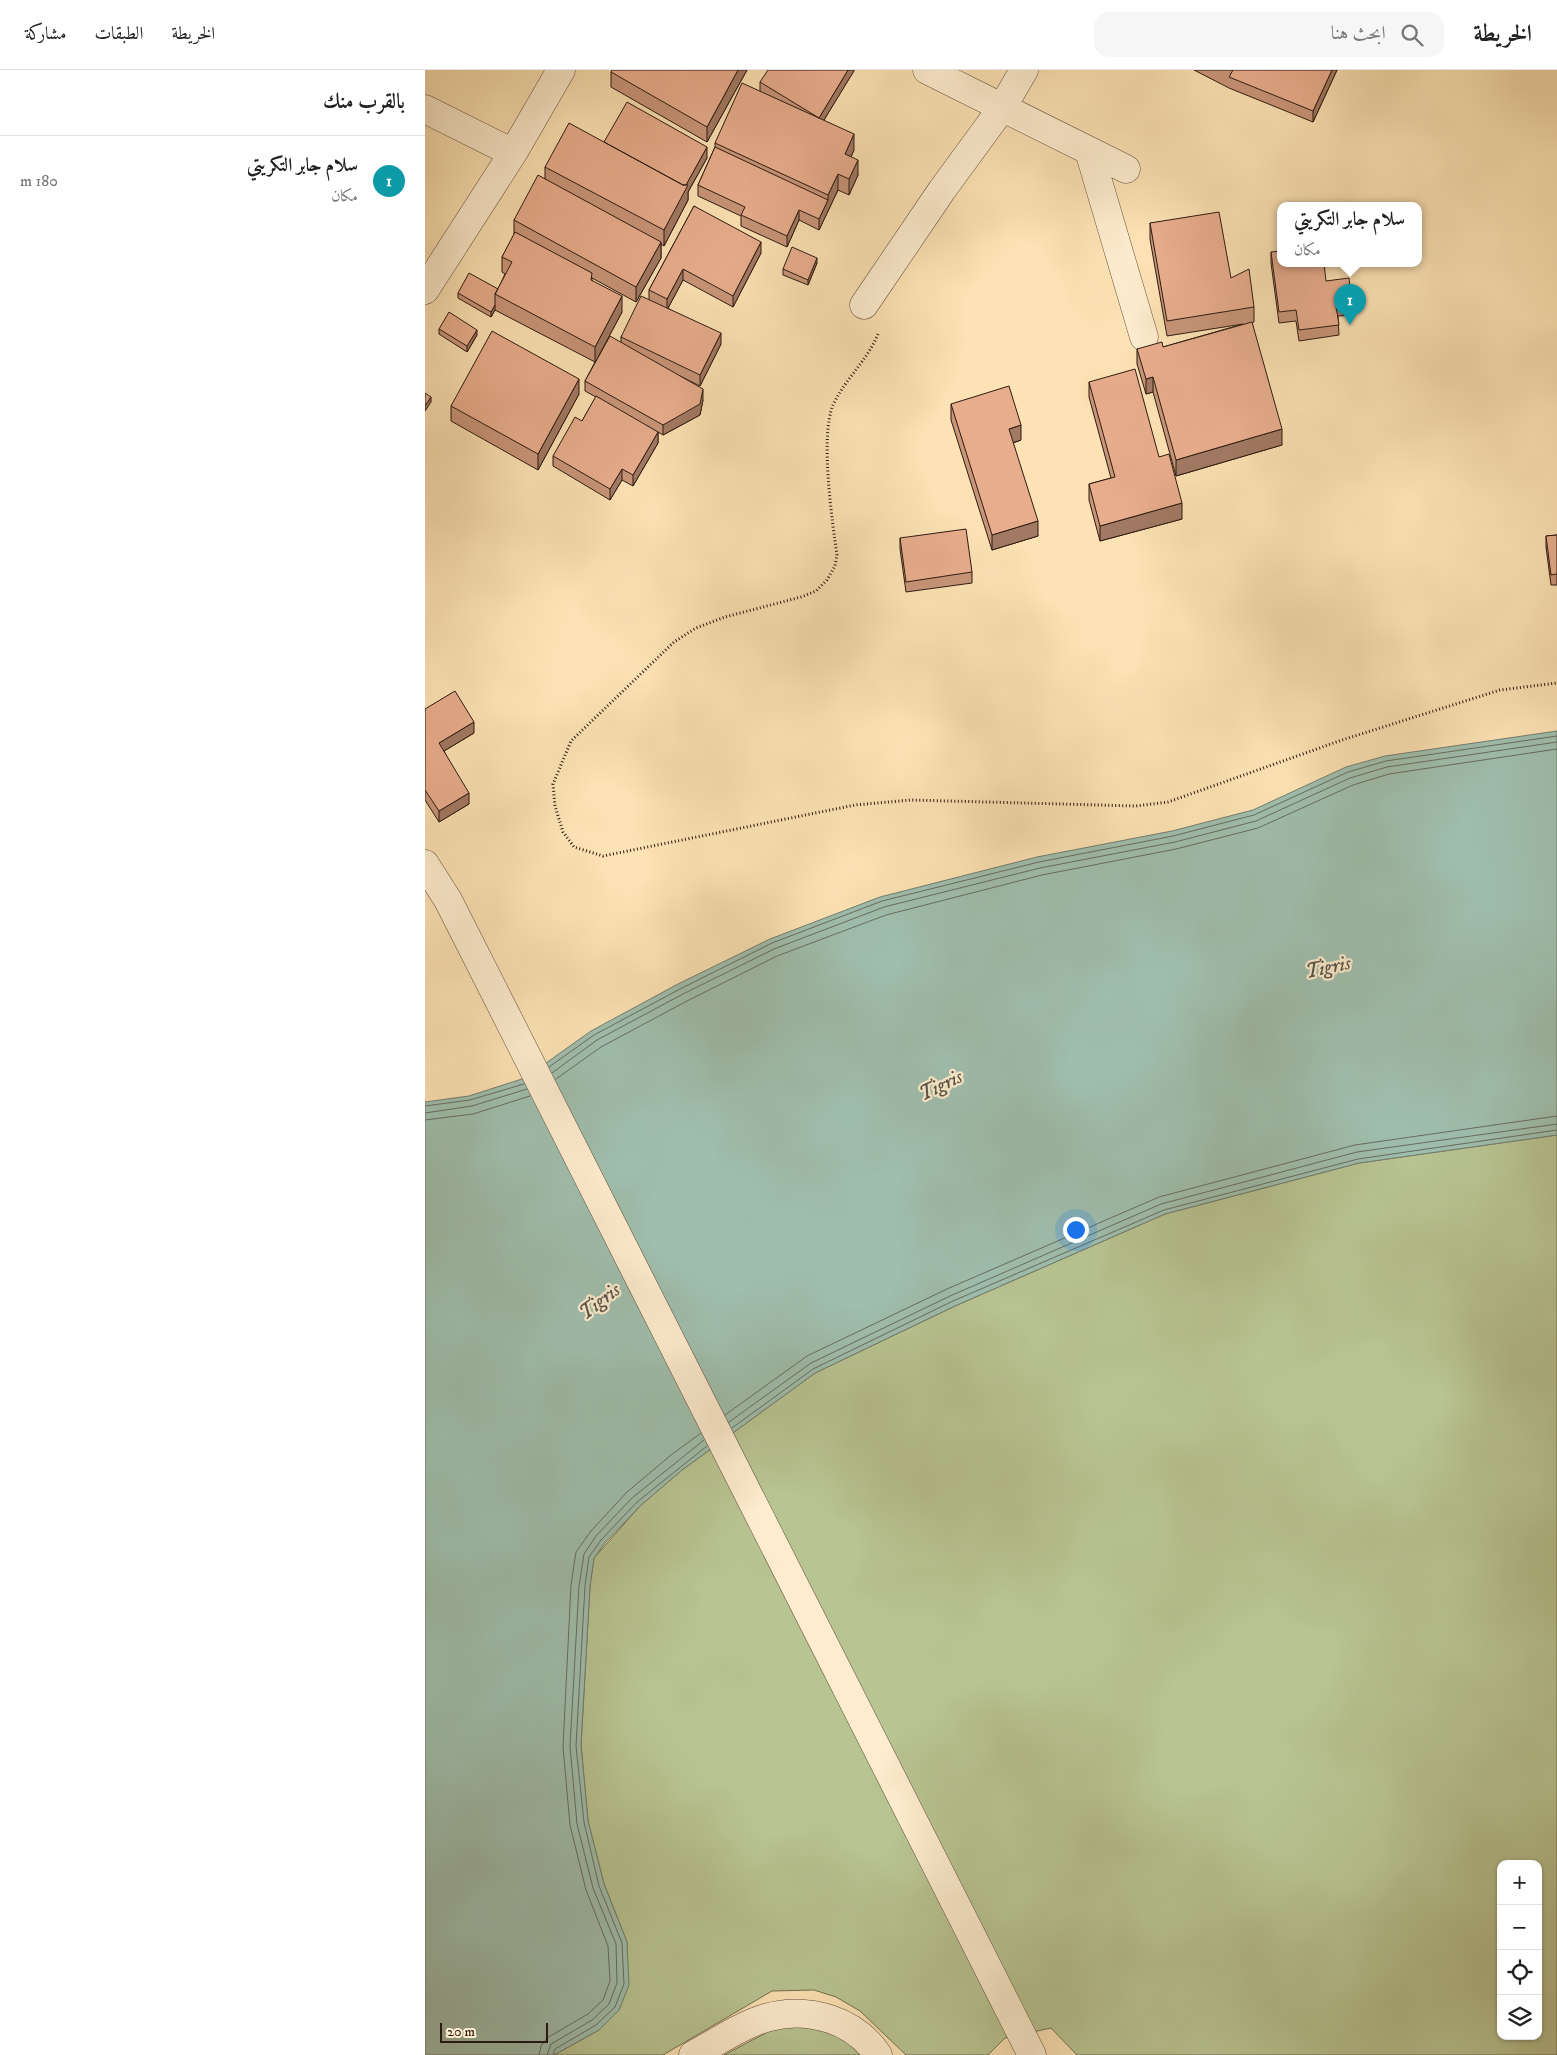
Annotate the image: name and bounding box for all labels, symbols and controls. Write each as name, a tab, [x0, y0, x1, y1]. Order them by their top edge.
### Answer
search box	[1094, 12, 1444, 57]
text: الخريطة	[1474, 19, 1532, 49]
icon: search	[1398, 21, 1426, 49]
text: ابحث هنا	[1331, 22, 1386, 45]
text: مشاركة	[25, 23, 66, 45]
text: الطبقات	[94, 23, 143, 45]
text: الخريطة	[171, 23, 215, 45]
text: بالقرب منك	[323, 89, 405, 115]
text: سلام جابر التكريتي	[247, 154, 358, 177]
text: 180 m	[20, 171, 58, 191]
text: 1	[386, 171, 392, 191]
text: مكان	[331, 186, 358, 206]
popup	[1277, 202, 1422, 267]
text: سلام جابر التكريتي	[1294, 208, 1405, 231]
text: مكان	[1294, 240, 1321, 260]
pin: 1	[1334, 284, 1366, 325]
water label: Tigris	[1303, 951, 1354, 985]
water label: Tigris	[915, 1064, 968, 1107]
your location	[1063, 1217, 1089, 1243]
water label: Tigris	[574, 1277, 627, 1326]
map controls	[1497, 1860, 1542, 2040]
button: +	[1497, 1860, 1542, 1905]
button: −	[1497, 1905, 1542, 1950]
button: locate	[1497, 1950, 1542, 1995]
button: layers	[1497, 1995, 1542, 2040]
scale bar	[440, 2020, 547, 2043]
text: 20 m	[447, 2023, 475, 2041]

